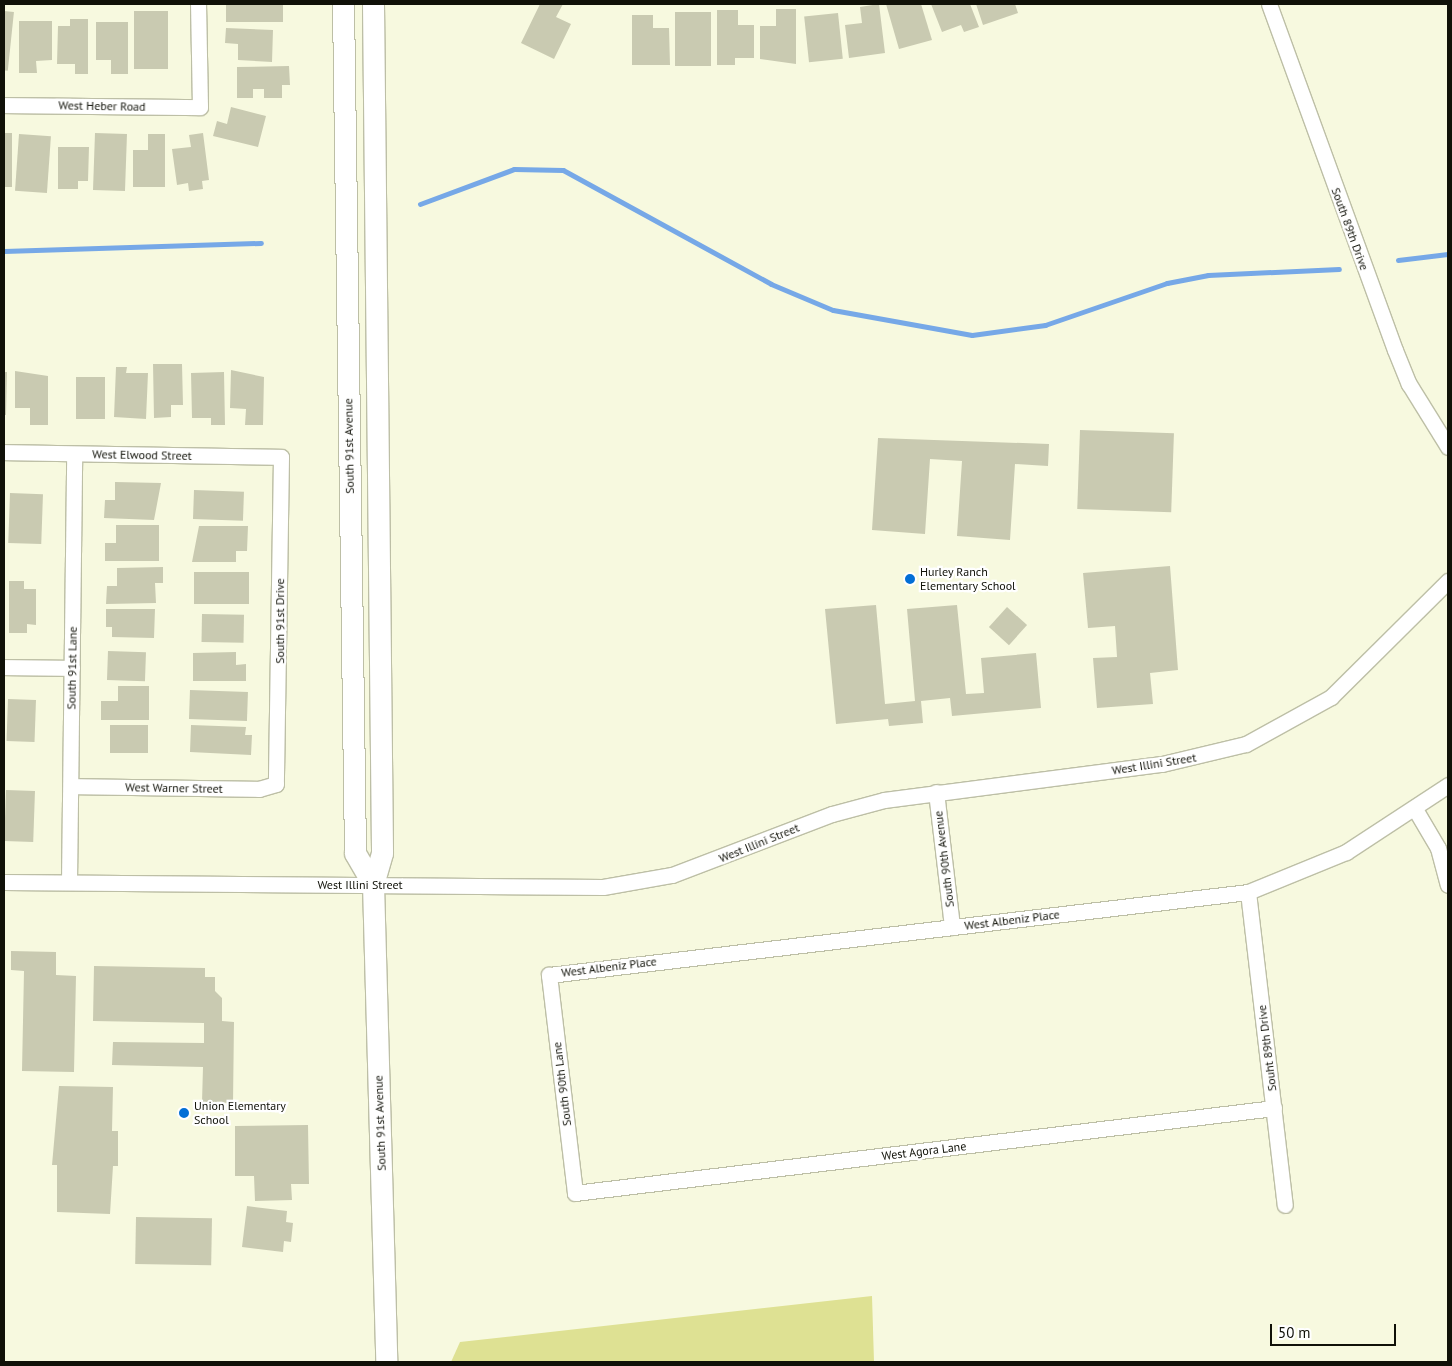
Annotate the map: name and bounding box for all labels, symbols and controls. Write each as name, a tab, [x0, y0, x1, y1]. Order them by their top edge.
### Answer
street label: West Heber Road	[58, 98, 146, 114]
street label: South 89th Drive	[1328, 186, 1372, 272]
street label: South 91st Avenue	[341, 398, 357, 494]
street label: West Elwood Street	[92, 447, 192, 463]
place label: Hurley Ranch Elementary School	[920, 565, 1016, 593]
marker: Hurley Ranch Elementary School	[904, 573, 916, 585]
street label: South 91st Drive	[273, 578, 287, 664]
street label: South 91st Lane	[64, 626, 80, 710]
street label: West Illini Street	[1111, 750, 1197, 778]
street label: West Warner Street	[125, 780, 223, 796]
street label: South 90th Avenue	[931, 810, 957, 908]
street label: West Illini Street	[717, 820, 801, 866]
street label: West Illini Street	[317, 878, 403, 892]
street label: West Albeniz Place	[963, 907, 1061, 933]
street label: West Albeniz Place	[560, 954, 658, 980]
street label: Souht 89th Drive	[1255, 1004, 1279, 1092]
street label: South 90th Lane	[550, 1041, 574, 1127]
street label: South 91st Avenue	[371, 1075, 389, 1171]
place label: Union Elementary School	[194, 1099, 286, 1127]
marker: Union Elementary School	[178, 1107, 190, 1119]
street label: West Agora Lane	[881, 1139, 967, 1163]
scale bar	[1272, 1314, 1398, 1346]
text: 50 m	[1278, 1323, 1311, 1342]

